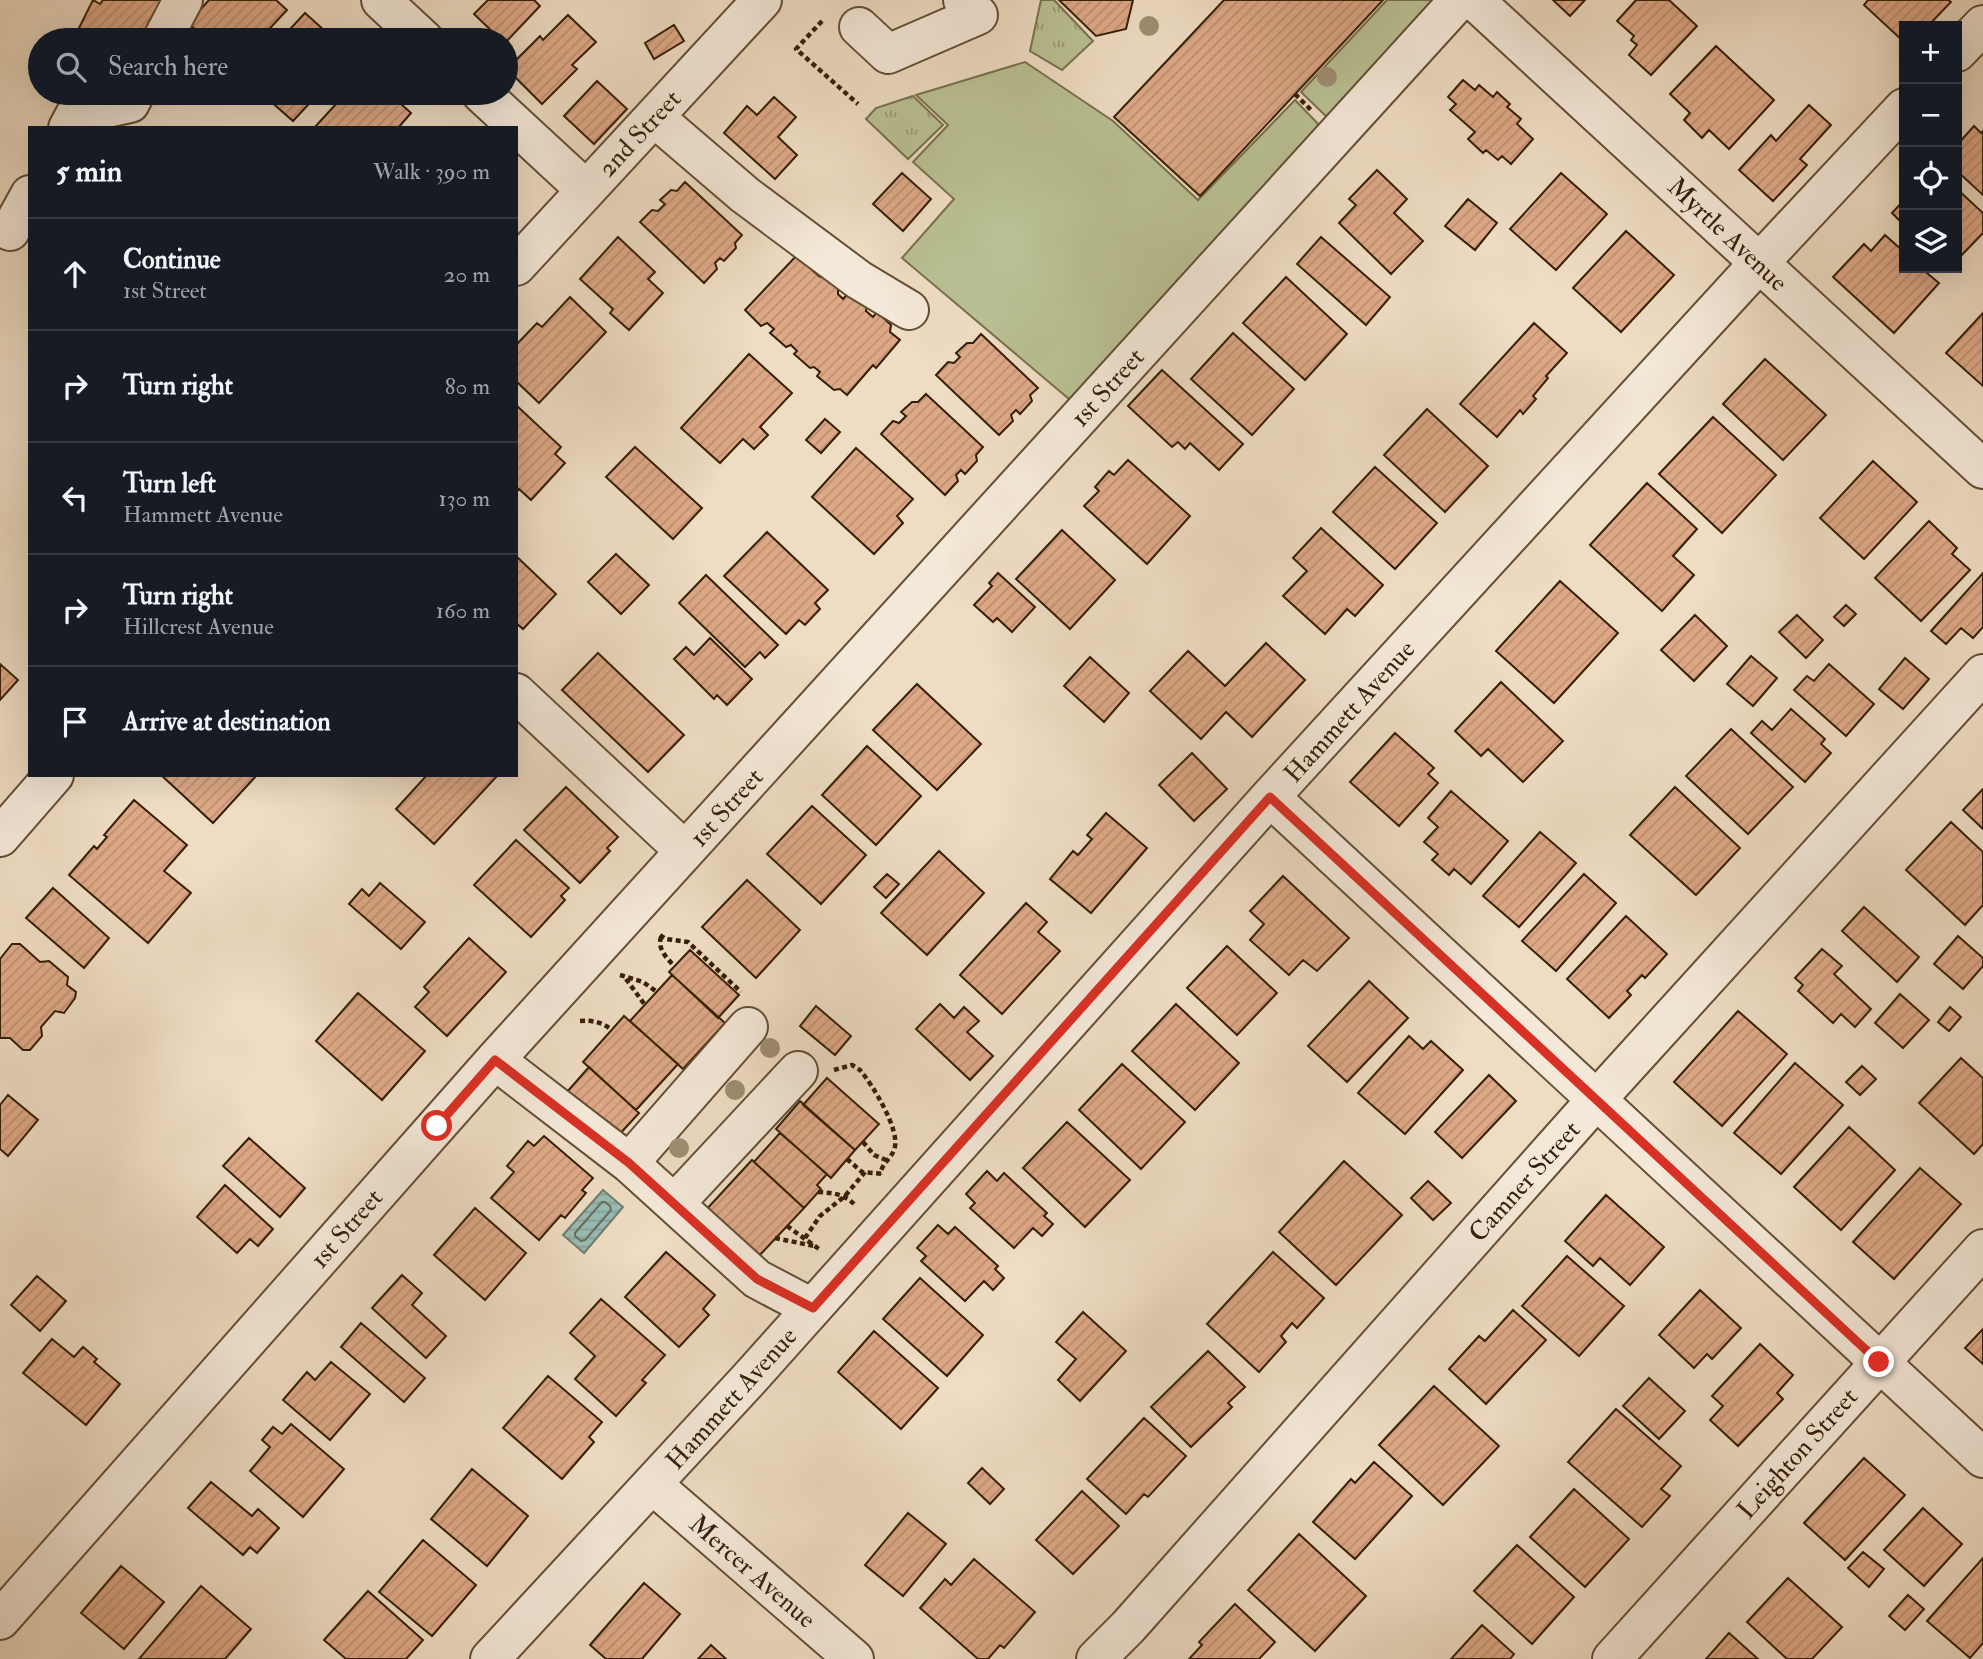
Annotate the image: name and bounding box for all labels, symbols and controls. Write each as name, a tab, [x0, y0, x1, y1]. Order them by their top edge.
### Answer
map controls	[1899, 21, 1962, 273]
button: +	[1899, 21, 1962, 84]
search box	[28, 28, 518, 105]
icon: search	[52, 48, 90, 86]
text: Search here	[108, 51, 228, 83]
street label: 2nd Street	[591, 83, 688, 184]
button: −	[1899, 84, 1962, 147]
button: locate	[1899, 147, 1962, 210]
text: 5 min	[56, 153, 122, 190]
text: Walk · 390 m	[373, 157, 490, 186]
street label: Myrtle Avenue	[1661, 171, 1794, 298]
button: layers	[1899, 210, 1962, 273]
text: Continue	[123, 244, 221, 276]
icon: ahead	[56, 255, 94, 293]
text: 20 m	[444, 260, 490, 289]
text: 1st Street	[123, 276, 207, 305]
street label: 1st Street	[1064, 342, 1151, 434]
icon: right	[56, 367, 94, 405]
text: Turn right	[123, 370, 233, 402]
text: 80 m	[445, 372, 490, 401]
text: Turn left	[123, 468, 216, 500]
icon: left	[56, 479, 94, 517]
text: 130 m	[438, 484, 490, 513]
text: Hammett Avenue	[123, 500, 283, 529]
text: Turn right	[123, 580, 233, 612]
icon: right	[56, 591, 94, 629]
text: 160 m	[436, 596, 490, 625]
text: Hillcrest Avenue	[123, 612, 274, 641]
street label: Hammett Avenue	[1277, 634, 1422, 790]
icon: arrive	[56, 703, 94, 741]
text: Arrive at destination	[123, 706, 331, 738]
street label: 1st Street	[683, 762, 770, 854]
route start	[421, 1110, 452, 1141]
street label: Camner Street	[1462, 1115, 1587, 1249]
street label: 1st Street	[304, 1182, 390, 1275]
street label: Hammett Avenue	[659, 1321, 804, 1477]
route end	[1863, 1346, 1894, 1377]
street label: Leighton Street	[1731, 1382, 1865, 1526]
street label: Mercer Avenue	[683, 1508, 822, 1635]

